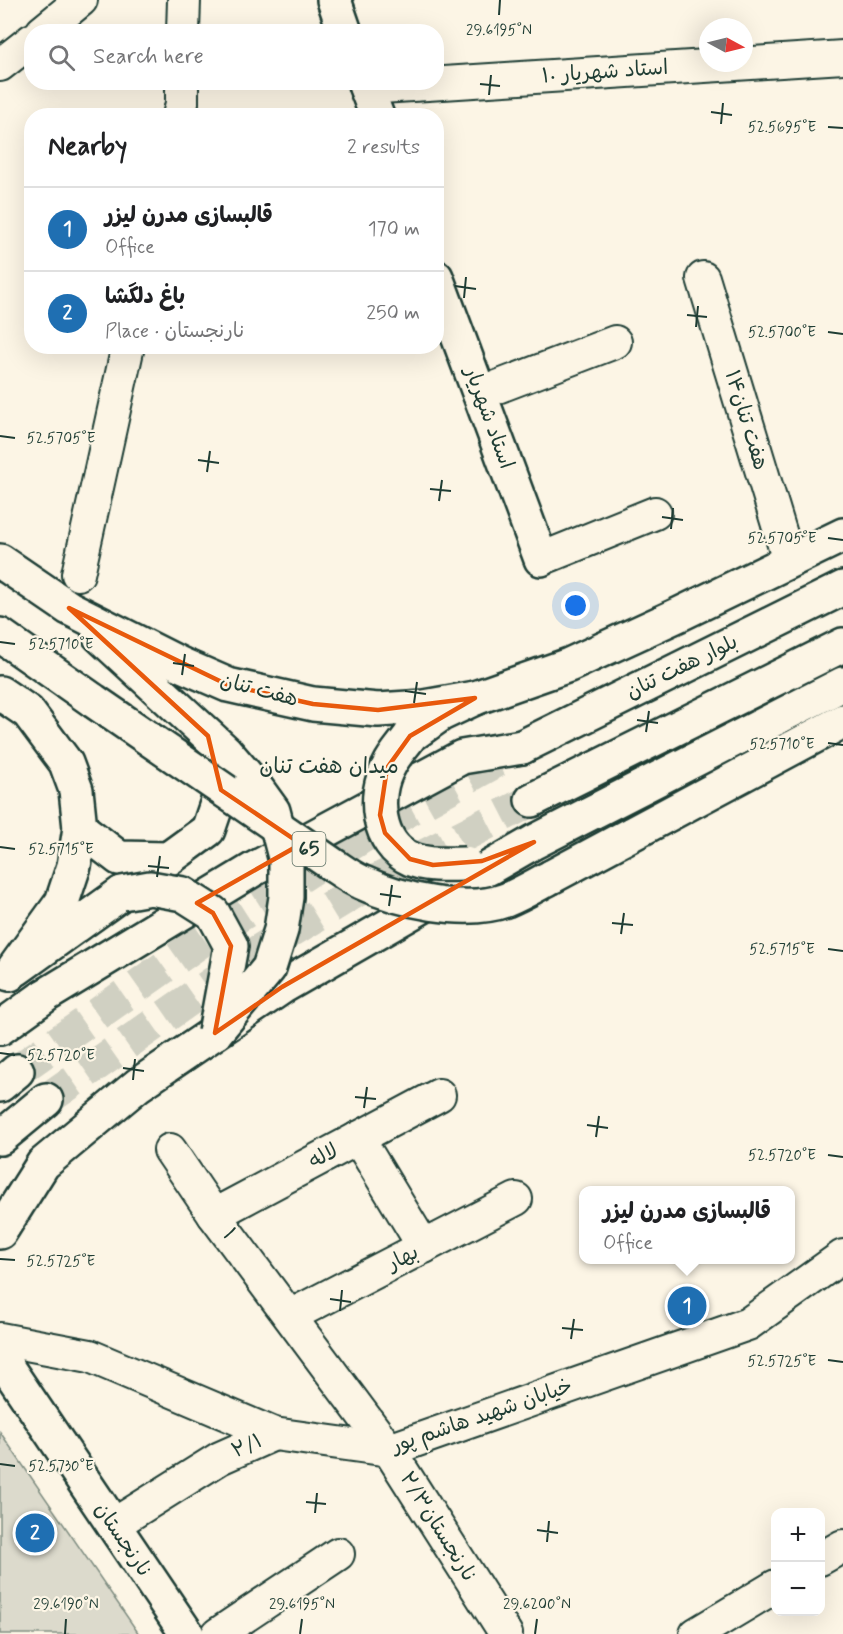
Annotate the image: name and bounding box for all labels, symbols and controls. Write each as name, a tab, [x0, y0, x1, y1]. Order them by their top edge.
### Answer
north arrow	[699, 18, 753, 72]
text: 29.6195°N	[466, 21, 532, 41]
search box	[24, 24, 444, 90]
icon: search	[45, 41, 78, 74]
text: Search here	[93, 43, 204, 71]
street label: استاد شهریار ۱۰	[541, 54, 669, 90]
text: 52.5695°E	[748, 118, 816, 138]
text: Nearby	[48, 130, 127, 164]
text: 2 results	[347, 134, 420, 161]
text: قالبسازی مدرن لیزر	[105, 202, 273, 230]
text: 1	[63, 216, 72, 243]
text: 170 m	[368, 216, 420, 243]
text: Office	[105, 234, 155, 261]
text: باغ دلگشا	[105, 283, 185, 311]
text: 2	[63, 300, 72, 327]
text: 250 m	[366, 300, 420, 327]
text: Place · نارنجستان	[105, 318, 245, 345]
text: 52.5700°E	[748, 323, 816, 343]
street label: استاد شهریار	[457, 361, 520, 473]
street label: هفت تنان۱۴	[718, 367, 774, 473]
text: 52.5705°E	[27, 429, 96, 449]
text: 52.5705°E	[748, 529, 817, 549]
your location	[561, 591, 590, 620]
street label: بلوار هفت تنان	[622, 628, 742, 706]
text: 52.5710°E	[28, 635, 94, 655]
street label: هفت تنان	[217, 666, 301, 714]
text: 52.5710°E	[749, 735, 815, 755]
district label: میدان هفت تنان	[259, 753, 399, 781]
road number: 65	[292, 832, 326, 866]
text: 52.5715°E	[28, 840, 94, 860]
text: 52.5715°E	[749, 940, 815, 960]
text: 52.5720°E	[27, 1046, 95, 1066]
street label: لاله ‍	[304, 1134, 348, 1176]
text: 52.5720°E	[748, 1146, 816, 1166]
popup	[579, 1186, 795, 1264]
text: قالبسازی مدرن لیزر	[603, 1198, 771, 1226]
street label: ۱	[216, 1223, 242, 1245]
text: Office	[603, 1230, 653, 1257]
street label: بهار	[381, 1238, 424, 1279]
text: 52.5725°E	[27, 1252, 96, 1272]
pin: 1	[668, 1284, 706, 1328]
text: 52.5725°E	[748, 1352, 817, 1372]
street label: خیابان شهید هاشم پور	[386, 1372, 576, 1462]
street label: ۲/۱	[227, 1427, 267, 1465]
text: 52.5730°E	[28, 1457, 94, 1477]
street label: ۲/۳نارنجستان	[393, 1466, 483, 1588]
street label: نارنجستان	[88, 1497, 158, 1583]
map controls	[771, 1508, 825, 1616]
button: +	[771, 1508, 825, 1562]
pin: 2	[15, 1510, 54, 1556]
button: −	[771, 1562, 825, 1616]
text: 29.6190°N	[33, 1595, 99, 1615]
text: 29.6195°N	[269, 1595, 335, 1615]
text: 29.6200°N	[503, 1595, 571, 1615]

